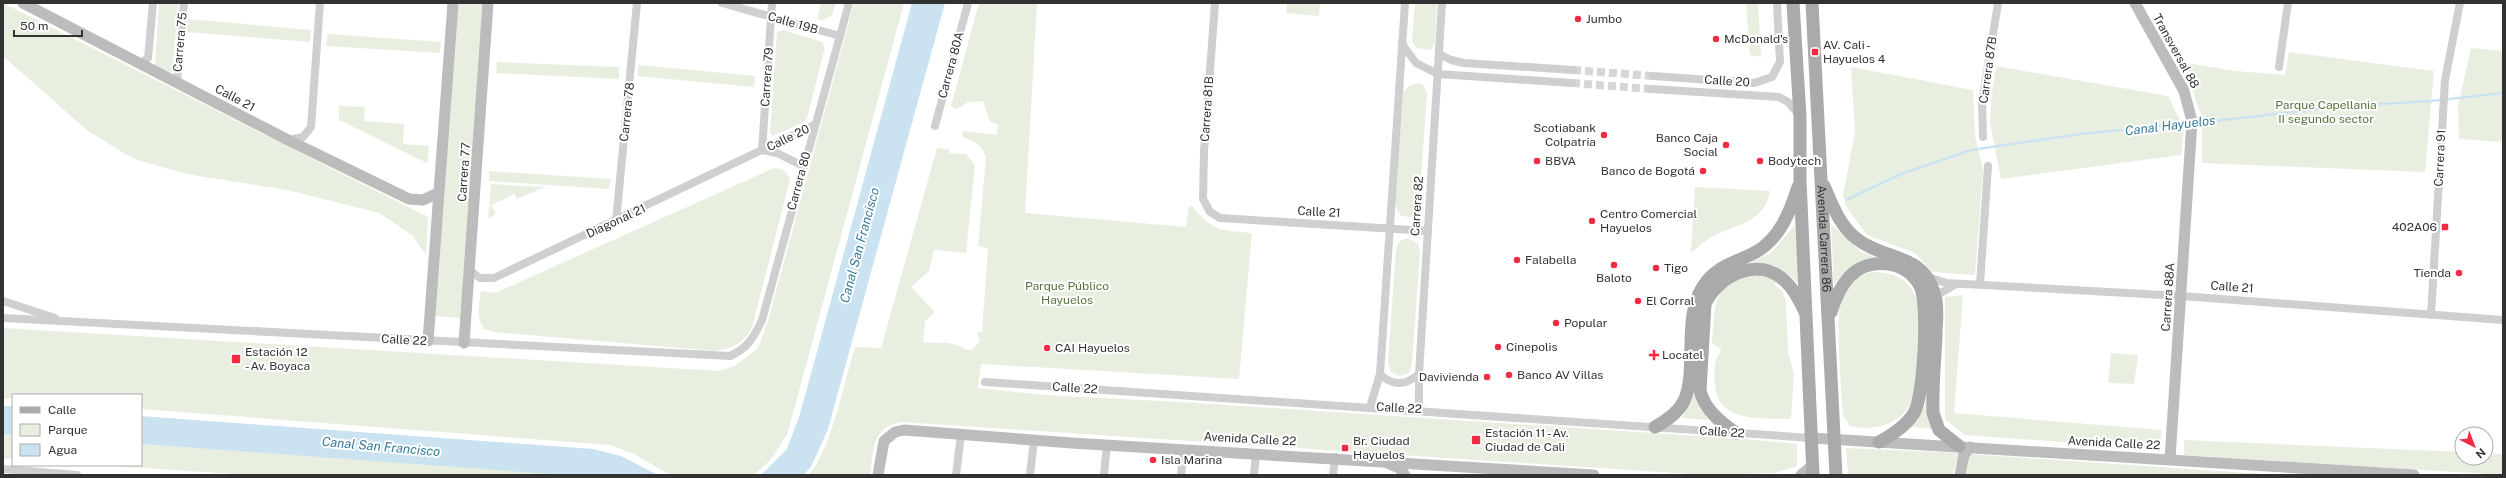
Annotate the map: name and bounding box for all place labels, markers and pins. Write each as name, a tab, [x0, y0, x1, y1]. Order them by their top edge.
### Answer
place label: Jumbo	[1586, 12, 1622, 26]
marker: Jumbo	[1573, 14, 1583, 24]
place label: McDonald's	[1724, 32, 1788, 46]
marker: McDonald's	[1711, 34, 1721, 44]
place label: AV. Cali - Hayuelos 4	[1823, 38, 1886, 66]
marker: AV. Cali - Hayuelos 4	[1810, 47, 1820, 57]
place label: Scotiabank Colpatria	[1533, 121, 1596, 149]
marker: Scotiabank Colpatria	[1599, 130, 1609, 140]
place label: Banco Caja Social	[1656, 131, 1718, 159]
marker: Banco Caja Social	[1721, 140, 1731, 150]
place label: BBVA	[1545, 154, 1577, 168]
place label: Bodytech	[1768, 154, 1821, 168]
marker: BBVA	[1532, 156, 1542, 166]
marker: Bodytech	[1755, 156, 1765, 166]
place label: Banco de Bogotá	[1601, 164, 1695, 178]
marker: Banco de Bogotá	[1698, 166, 1708, 176]
place label: Centro Comercial Hayuelos	[1600, 207, 1697, 235]
marker: Centro Comercial Hayuelos	[1587, 216, 1597, 226]
place label: 402A06	[2392, 220, 2437, 234]
marker: 402A06	[2440, 222, 2450, 232]
place label: Falabella	[1525, 253, 1576, 267]
marker: Falabella	[1512, 255, 1522, 265]
marker: Baloto	[1609, 260, 1619, 270]
place label: Tigo	[1664, 261, 1688, 275]
marker: Tigo	[1651, 263, 1661, 273]
place label: Tienda	[2413, 266, 2451, 280]
marker: Tienda	[2454, 268, 2464, 278]
place label: Baloto	[1596, 271, 1632, 285]
place label: El Corral	[1646, 294, 1695, 308]
marker: El Corral	[1633, 296, 1643, 306]
place label: Popular	[1564, 316, 1608, 330]
marker: Popular	[1551, 318, 1561, 328]
place label: Cinepolis	[1506, 340, 1558, 354]
place label: CAI Hayuelos	[1055, 341, 1130, 355]
marker: Cinepolis	[1493, 342, 1503, 352]
marker: CAI Hayuelos	[1042, 343, 1052, 353]
place label: Estación 12 - Av. Boyaca	[245, 345, 310, 373]
place label: Locatel	[1662, 348, 1704, 362]
marker: Locatel	[1649, 350, 1659, 360]
marker: Estación 12 - Av. Boyaca	[230, 353, 242, 365]
place label: Banco AV Villas	[1517, 368, 1603, 382]
place label: Davivienda	[1419, 370, 1479, 384]
marker: Banco AV Villas	[1504, 370, 1514, 380]
marker: Davivienda	[1482, 372, 1492, 382]
place label: Estación 11 - Av. Ciudad de Cali	[1485, 426, 1568, 454]
place label: Br. Ciudad Hayuelos	[1353, 434, 1410, 462]
marker: Estación 11 - Av. Ciudad de Cali	[1470, 434, 1482, 446]
marker: Br. Ciudad Hayuelos	[1340, 443, 1350, 453]
place label: Isla Marina	[1161, 453, 1222, 467]
marker: Isla Marina	[1148, 455, 1158, 465]

